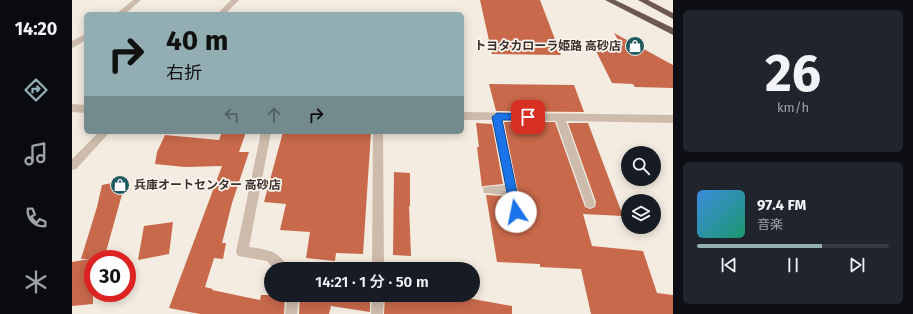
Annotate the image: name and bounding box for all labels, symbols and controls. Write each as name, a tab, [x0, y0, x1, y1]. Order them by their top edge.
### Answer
text: 14:20	[15, 18, 57, 40]
text: 40 m	[166, 24, 229, 57]
icon: right	[100, 28, 152, 80]
shop icon: トヨタカローラ姫路 高砂店	[624, 35, 646, 57]
place label: トヨタカローラ姫路 高砂店	[474, 39, 621, 53]
text: 26	[765, 42, 821, 105]
text: 右折	[166, 62, 202, 84]
icon: directions	[22, 76, 50, 104]
pin	[511, 100, 545, 134]
text: km/h	[777, 100, 809, 115]
icon: left	[221, 104, 243, 126]
icon: ahead	[263, 104, 285, 126]
icon: right	[305, 104, 327, 126]
icon: arrive	[517, 106, 539, 128]
icon: music	[22, 140, 50, 168]
map controls	[621, 146, 661, 234]
button: search	[621, 146, 661, 186]
shop icon: 兵庫オートセンター 高砂店	[109, 174, 131, 196]
place label: 兵庫オートセンター 高砂店	[134, 178, 281, 192]
position arrow	[495, 191, 537, 233]
button: layers	[621, 194, 661, 234]
text: 97.4 FM	[757, 196, 806, 214]
icon: phone	[22, 204, 50, 232]
text: 音楽	[757, 217, 783, 232]
speed limit sign: 30	[84, 250, 136, 302]
icon: previous	[718, 254, 740, 276]
icon: pause	[782, 254, 804, 276]
icon: next	[846, 254, 868, 276]
icon: climate	[22, 268, 50, 296]
text: 14:21 · 1 分 · 50 m	[315, 273, 429, 291]

